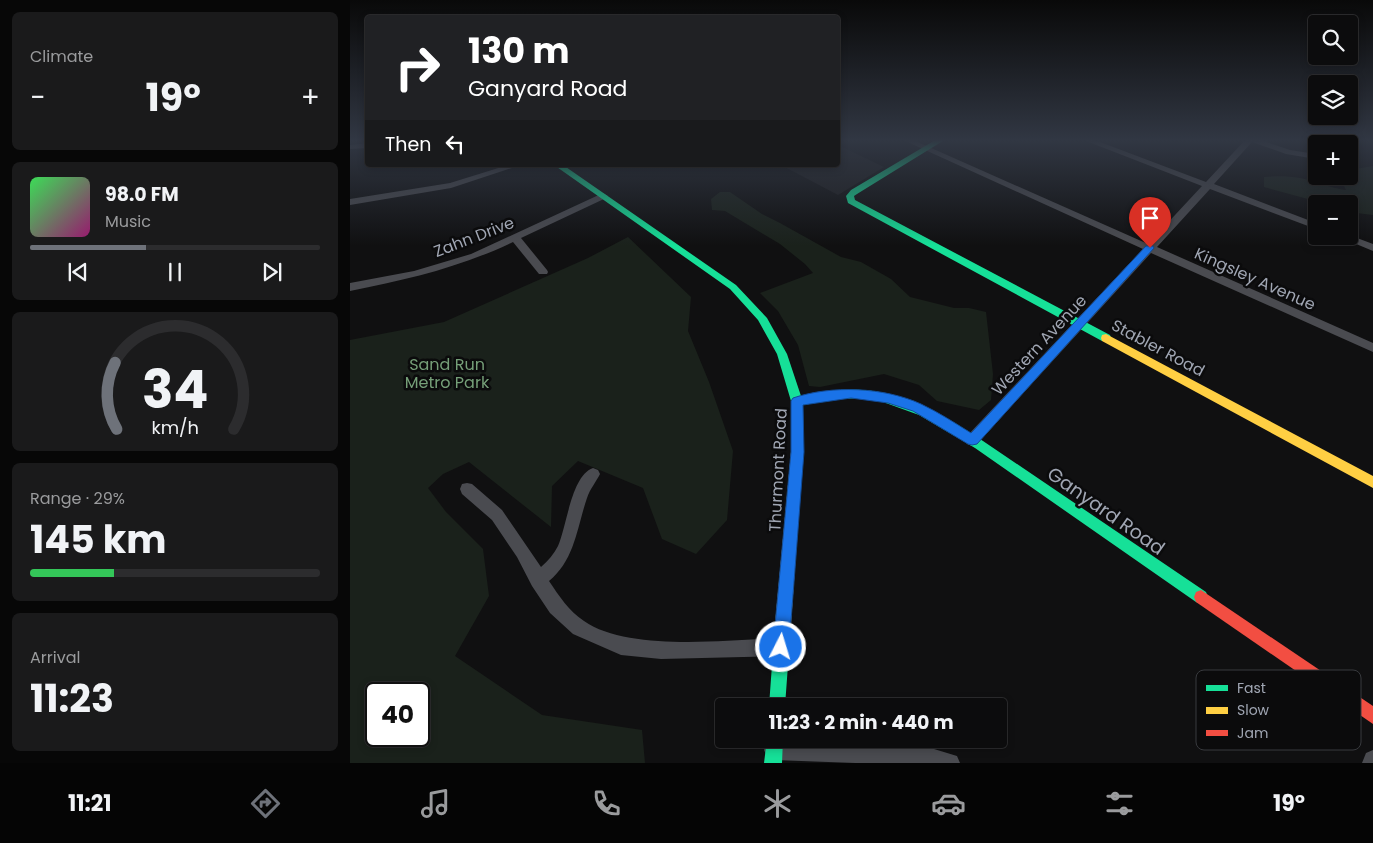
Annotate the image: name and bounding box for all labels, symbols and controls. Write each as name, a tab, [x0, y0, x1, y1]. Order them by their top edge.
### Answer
map controls	[1308, 15, 1358, 245]
button: search	[1308, 15, 1358, 65]
text: 130 m	[468, 26, 570, 75]
icon: right	[385, 35, 450, 100]
text: Climate	[30, 45, 93, 68]
text: 19°	[146, 71, 201, 124]
text: Ganyard Road	[468, 73, 627, 104]
button: layers	[1308, 75, 1358, 125]
text: −	[30, 78, 45, 117]
text: +	[301, 78, 320, 117]
icon: left	[441, 130, 469, 158]
text: Then	[385, 131, 431, 158]
button: +	[1308, 135, 1358, 185]
text: 98.0 FM	[105, 181, 179, 208]
button: −	[1308, 195, 1358, 245]
pin	[1129, 197, 1171, 248]
icon: arrive	[1136, 204, 1164, 232]
text: Music	[105, 210, 151, 233]
street label: Zahn Drive	[431, 211, 518, 263]
street label: Kingsley Avenue	[1191, 242, 1319, 316]
icon: previous	[64, 258, 92, 286]
icon: pause	[161, 258, 189, 286]
icon: next	[258, 258, 286, 286]
street label: Western Avenue	[986, 289, 1092, 400]
street label: Stabler Road	[1107, 314, 1209, 382]
text: 34	[142, 353, 208, 426]
park label: Sand Run Metro Park	[405, 353, 490, 394]
street label: Thurmont Road	[763, 408, 793, 532]
text: km/h	[151, 415, 199, 440]
street label: Ganyard Road	[1042, 460, 1170, 562]
text: Range · 29%	[30, 487, 125, 510]
text: 145 km	[30, 513, 167, 566]
position arrow	[754, 620, 806, 672]
text: Arrival	[30, 646, 80, 669]
legend	[1196, 670, 1361, 750]
text: 11:23	[30, 672, 114, 725]
text: Fast	[1237, 678, 1266, 698]
speed limit sign: 40	[365, 682, 430, 747]
text: Slow	[1237, 700, 1270, 720]
text: 11:23 · 2 min · 440 m	[768, 709, 954, 736]
text: Jam	[1237, 723, 1268, 743]
icon: directions	[248, 786, 283, 821]
icon: music	[418, 786, 453, 821]
icon: phone	[589, 786, 624, 821]
icon: climate	[760, 786, 795, 821]
icon: car	[931, 786, 966, 821]
icon: filters	[1102, 786, 1137, 821]
text: 11:21	[68, 788, 112, 819]
text: 19°	[1273, 788, 1305, 819]

